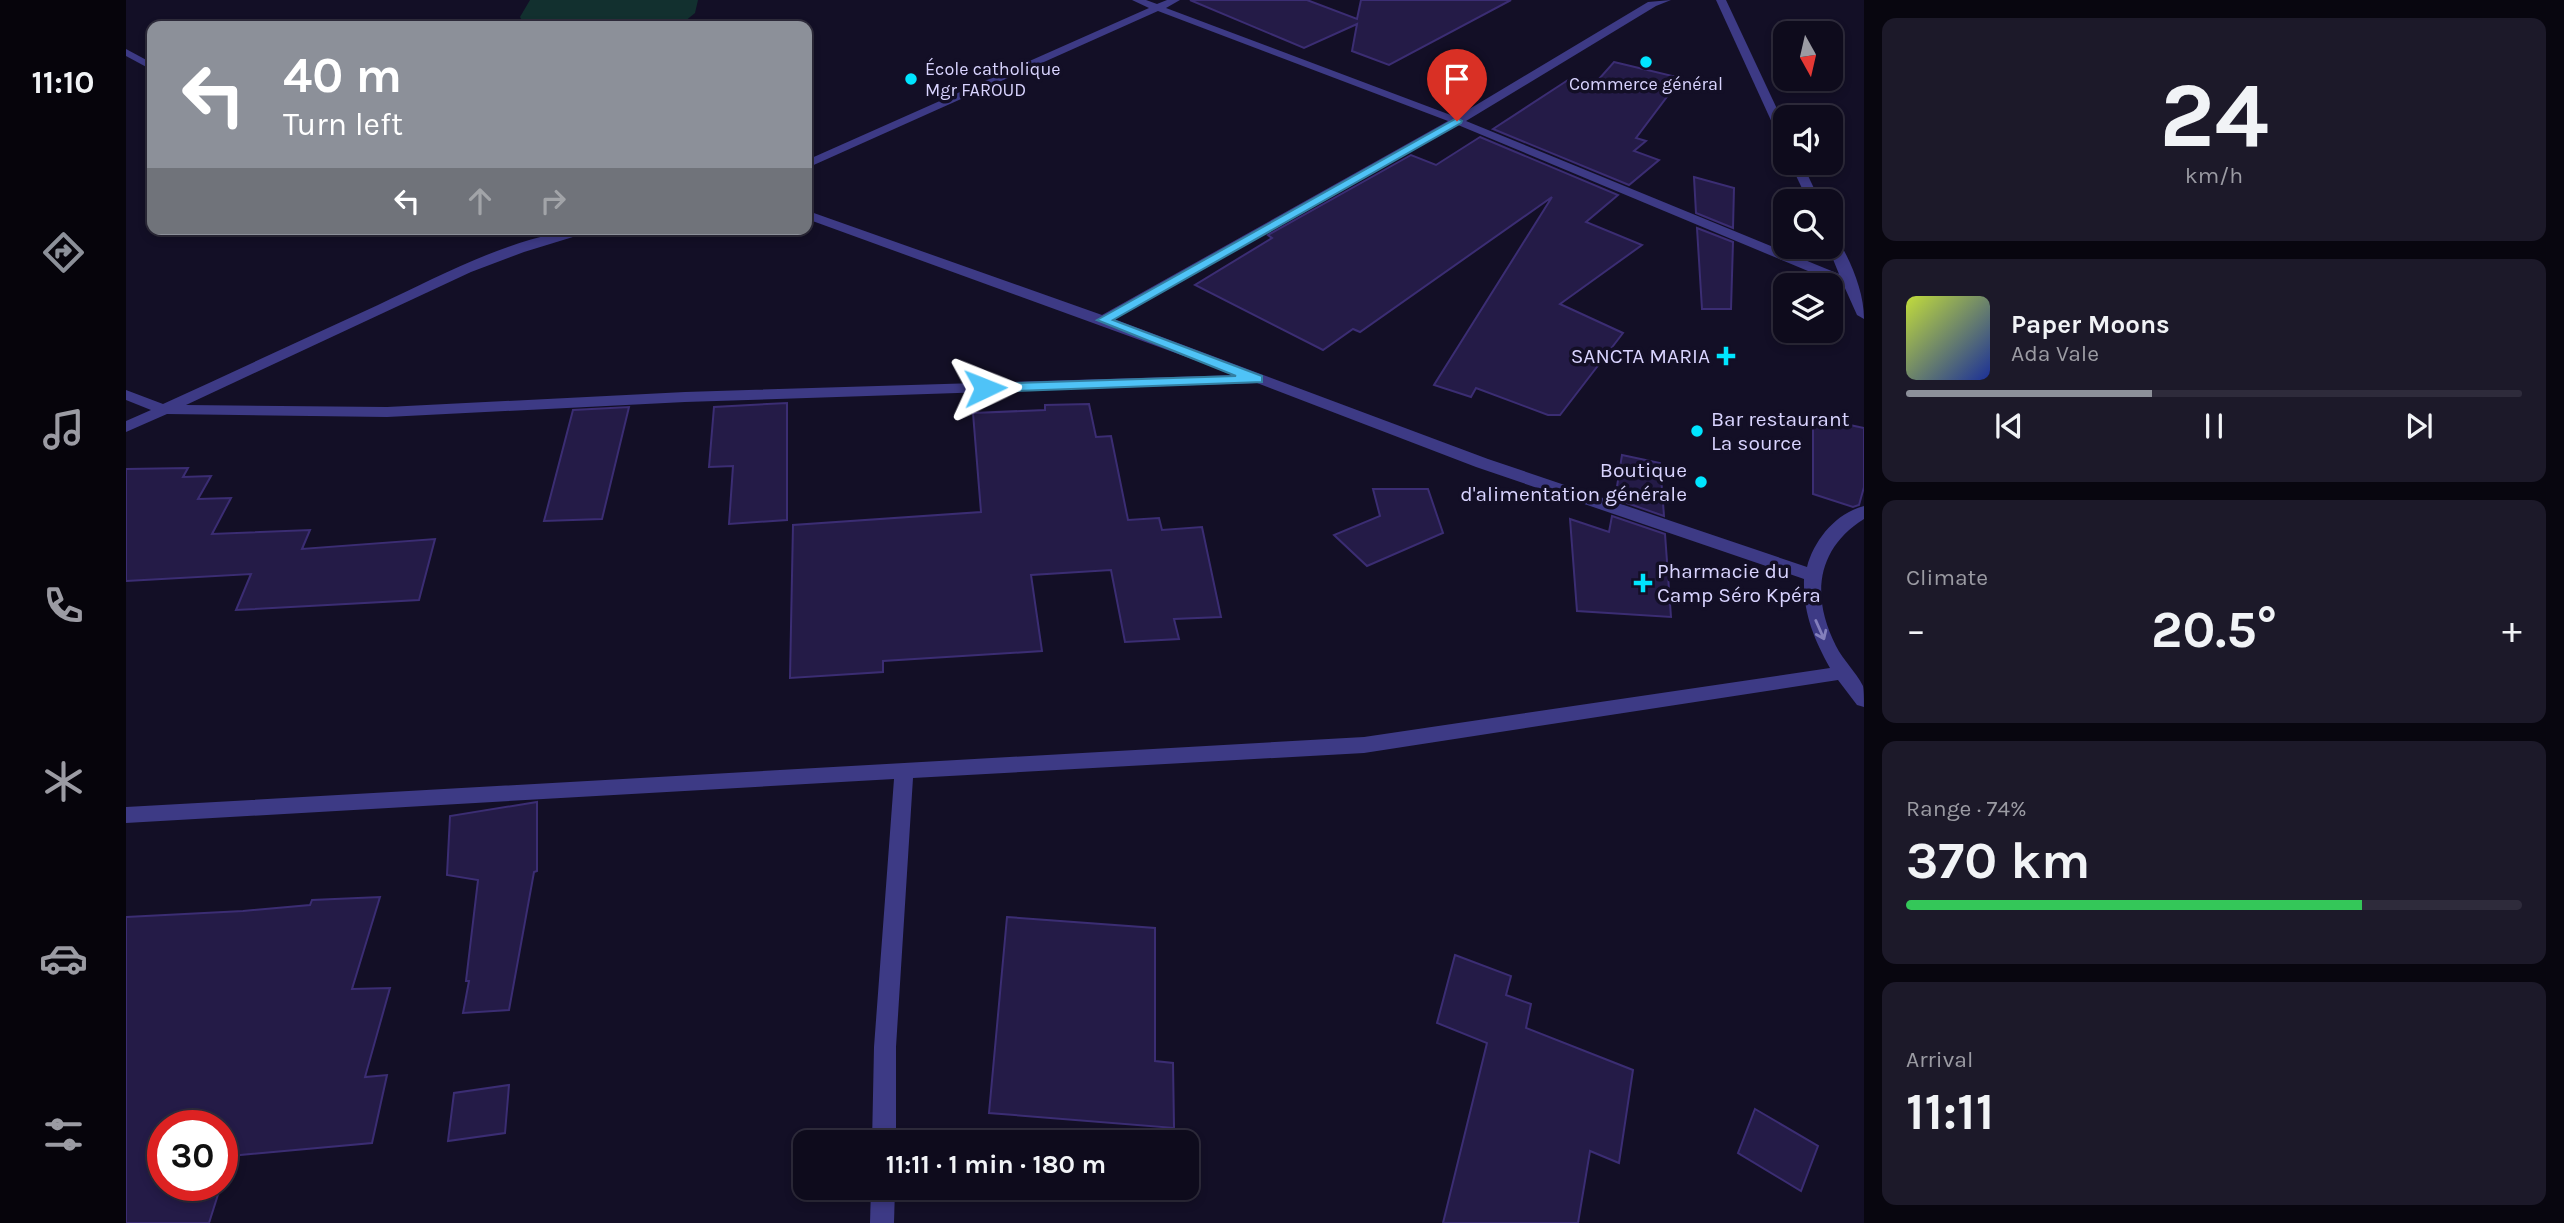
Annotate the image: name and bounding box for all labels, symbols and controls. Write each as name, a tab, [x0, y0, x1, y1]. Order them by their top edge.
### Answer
north arrow	[1773, 21, 1843, 91]
map controls	[1773, 21, 1843, 343]
text: 40 m	[283, 47, 402, 104]
icon: left	[168, 49, 259, 140]
pin	[1427, 49, 1487, 121]
marker: Commerce général	[1638, 54, 1654, 70]
place label: École catholique Mgr FAROUD	[925, 57, 1061, 101]
icon: arrive	[1438, 60, 1476, 98]
text: 24	[2159, 63, 2269, 169]
text: 11:10	[31, 64, 95, 101]
marker: École catholique Mgr FAROUD	[903, 71, 919, 87]
place label: Commerce général	[1569, 73, 1723, 95]
button: sound	[1773, 105, 1843, 175]
text: Turn left	[283, 106, 403, 143]
text: km/h	[2185, 162, 2243, 189]
icon: left	[388, 182, 426, 220]
icon: ahead	[461, 182, 499, 220]
icon: right	[534, 182, 572, 220]
button: search	[1773, 189, 1843, 259]
icon: directions	[39, 228, 88, 277]
button: layers	[1773, 273, 1843, 343]
text: Paper Moons	[2011, 309, 2170, 340]
text: Ada Vale	[2011, 340, 2099, 367]
place label: SANCTA MARIA	[1571, 344, 1710, 368]
marker: SANCTA MARIA	[1716, 346, 1736, 366]
position arrow	[948, 351, 1022, 425]
icon: music	[39, 405, 88, 454]
place label: Bar restaurant La source	[1711, 407, 1850, 455]
icon: previous	[1990, 407, 2028, 445]
icon: pause	[2195, 407, 2233, 445]
icon: next	[2400, 407, 2438, 445]
marker: Bar restaurant La source	[1689, 423, 1705, 439]
place label: Boutique d'alimentation générale	[1460, 458, 1687, 506]
marker: Boutique d'alimentation générale	[1693, 474, 1709, 490]
place label: Pharmacie du Camp Séro Kpéra	[1657, 559, 1821, 607]
text: Climate	[1906, 564, 1988, 591]
marker: Pharmacie du Camp Séro Kpéra	[1635, 575, 1651, 591]
icon: phone	[39, 581, 88, 630]
text: 20.5°	[2151, 599, 2277, 660]
text: −	[1906, 608, 1926, 653]
text: +	[2502, 608, 2522, 653]
one-way arrow	[1814, 619, 1827, 640]
icon: climate	[39, 757, 88, 806]
text: Range · 74%	[1906, 795, 2027, 822]
text: 370 km	[1906, 830, 2090, 891]
icon: car	[39, 934, 88, 983]
text: Arrival	[1906, 1046, 1973, 1073]
text: 11:11	[1906, 1081, 1994, 1142]
icon: filters	[39, 1110, 88, 1159]
speed limit sign: 30	[147, 1110, 238, 1201]
text: 11:11 · 1 min · 180 m	[886, 1149, 1106, 1180]

